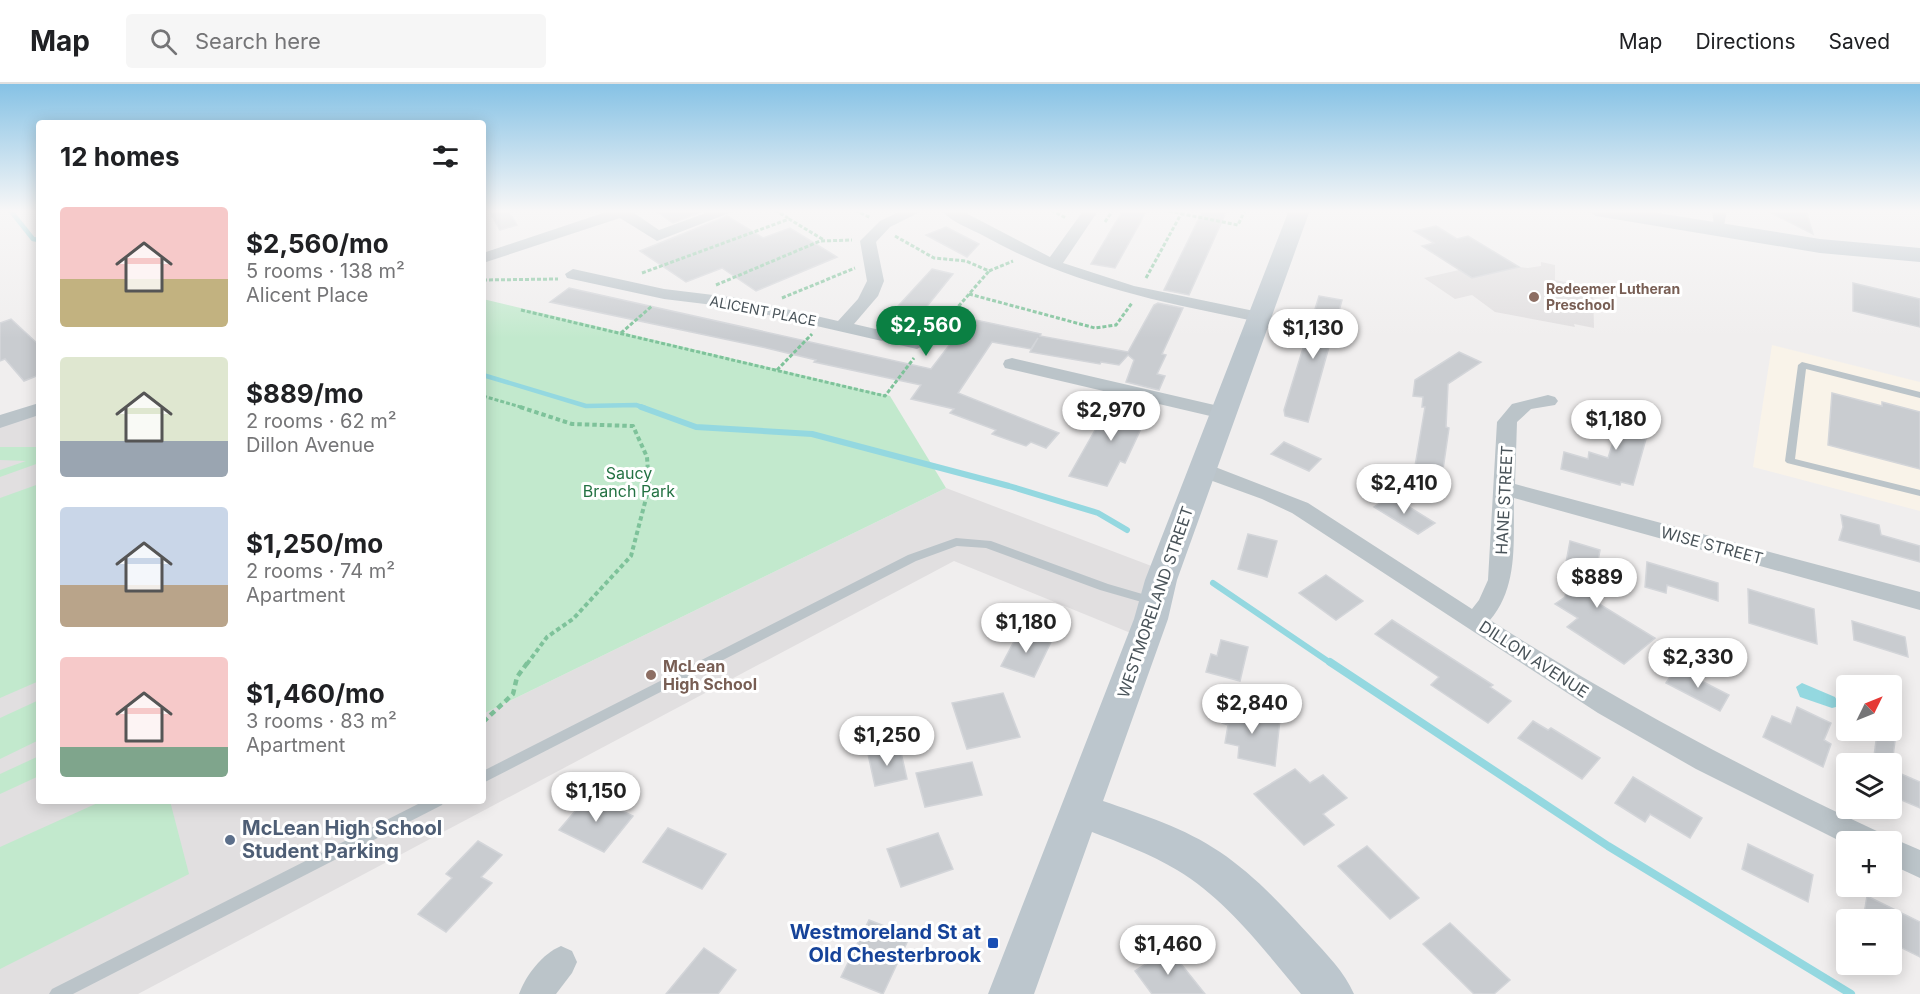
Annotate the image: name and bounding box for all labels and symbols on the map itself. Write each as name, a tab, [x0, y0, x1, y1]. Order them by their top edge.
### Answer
place label: Redeemer Lutheran Preschool	[1546, 280, 1680, 313]
marker: Redeemer Lutheran Preschool	[1527, 290, 1541, 304]
street label: ALICENT PLACE	[708, 292, 818, 329]
pin: $2,560	[877, 306, 975, 357]
pin: $1,130	[1264, 309, 1362, 360]
pin: $2,970	[1062, 391, 1160, 442]
pin: $1,180	[1567, 400, 1665, 451]
street label: HANE STREET	[1491, 445, 1517, 555]
park label: Saucy Branch Park	[583, 463, 675, 501]
pin: $2,410	[1355, 464, 1453, 515]
street label: WESTMORELAND STREET	[1113, 504, 1197, 700]
street label: WISE STREET	[1659, 522, 1765, 568]
pin: $889	[1561, 558, 1633, 609]
pin: $1,180	[977, 603, 1075, 654]
street label: DILLON AVENUE	[1476, 616, 1592, 702]
pin: $2,330	[1649, 638, 1747, 689]
place label: McLean High School	[663, 656, 757, 694]
marker: McLean High School	[644, 668, 658, 682]
north arrow	[1836, 675, 1902, 741]
pin: $2,840	[1203, 684, 1301, 735]
pin: $1,250	[838, 716, 936, 767]
pin: $1,150	[547, 772, 645, 823]
place label: McLean High School Student Parking	[242, 816, 442, 863]
marker: McLean High School Student Parking	[223, 833, 237, 847]
place label: Westmoreland St at Old Chesterbrook	[790, 920, 981, 967]
pin: $1,460	[1119, 925, 1217, 976]
marker: Westmoreland St at Old Chesterbrook	[986, 936, 1000, 950]

